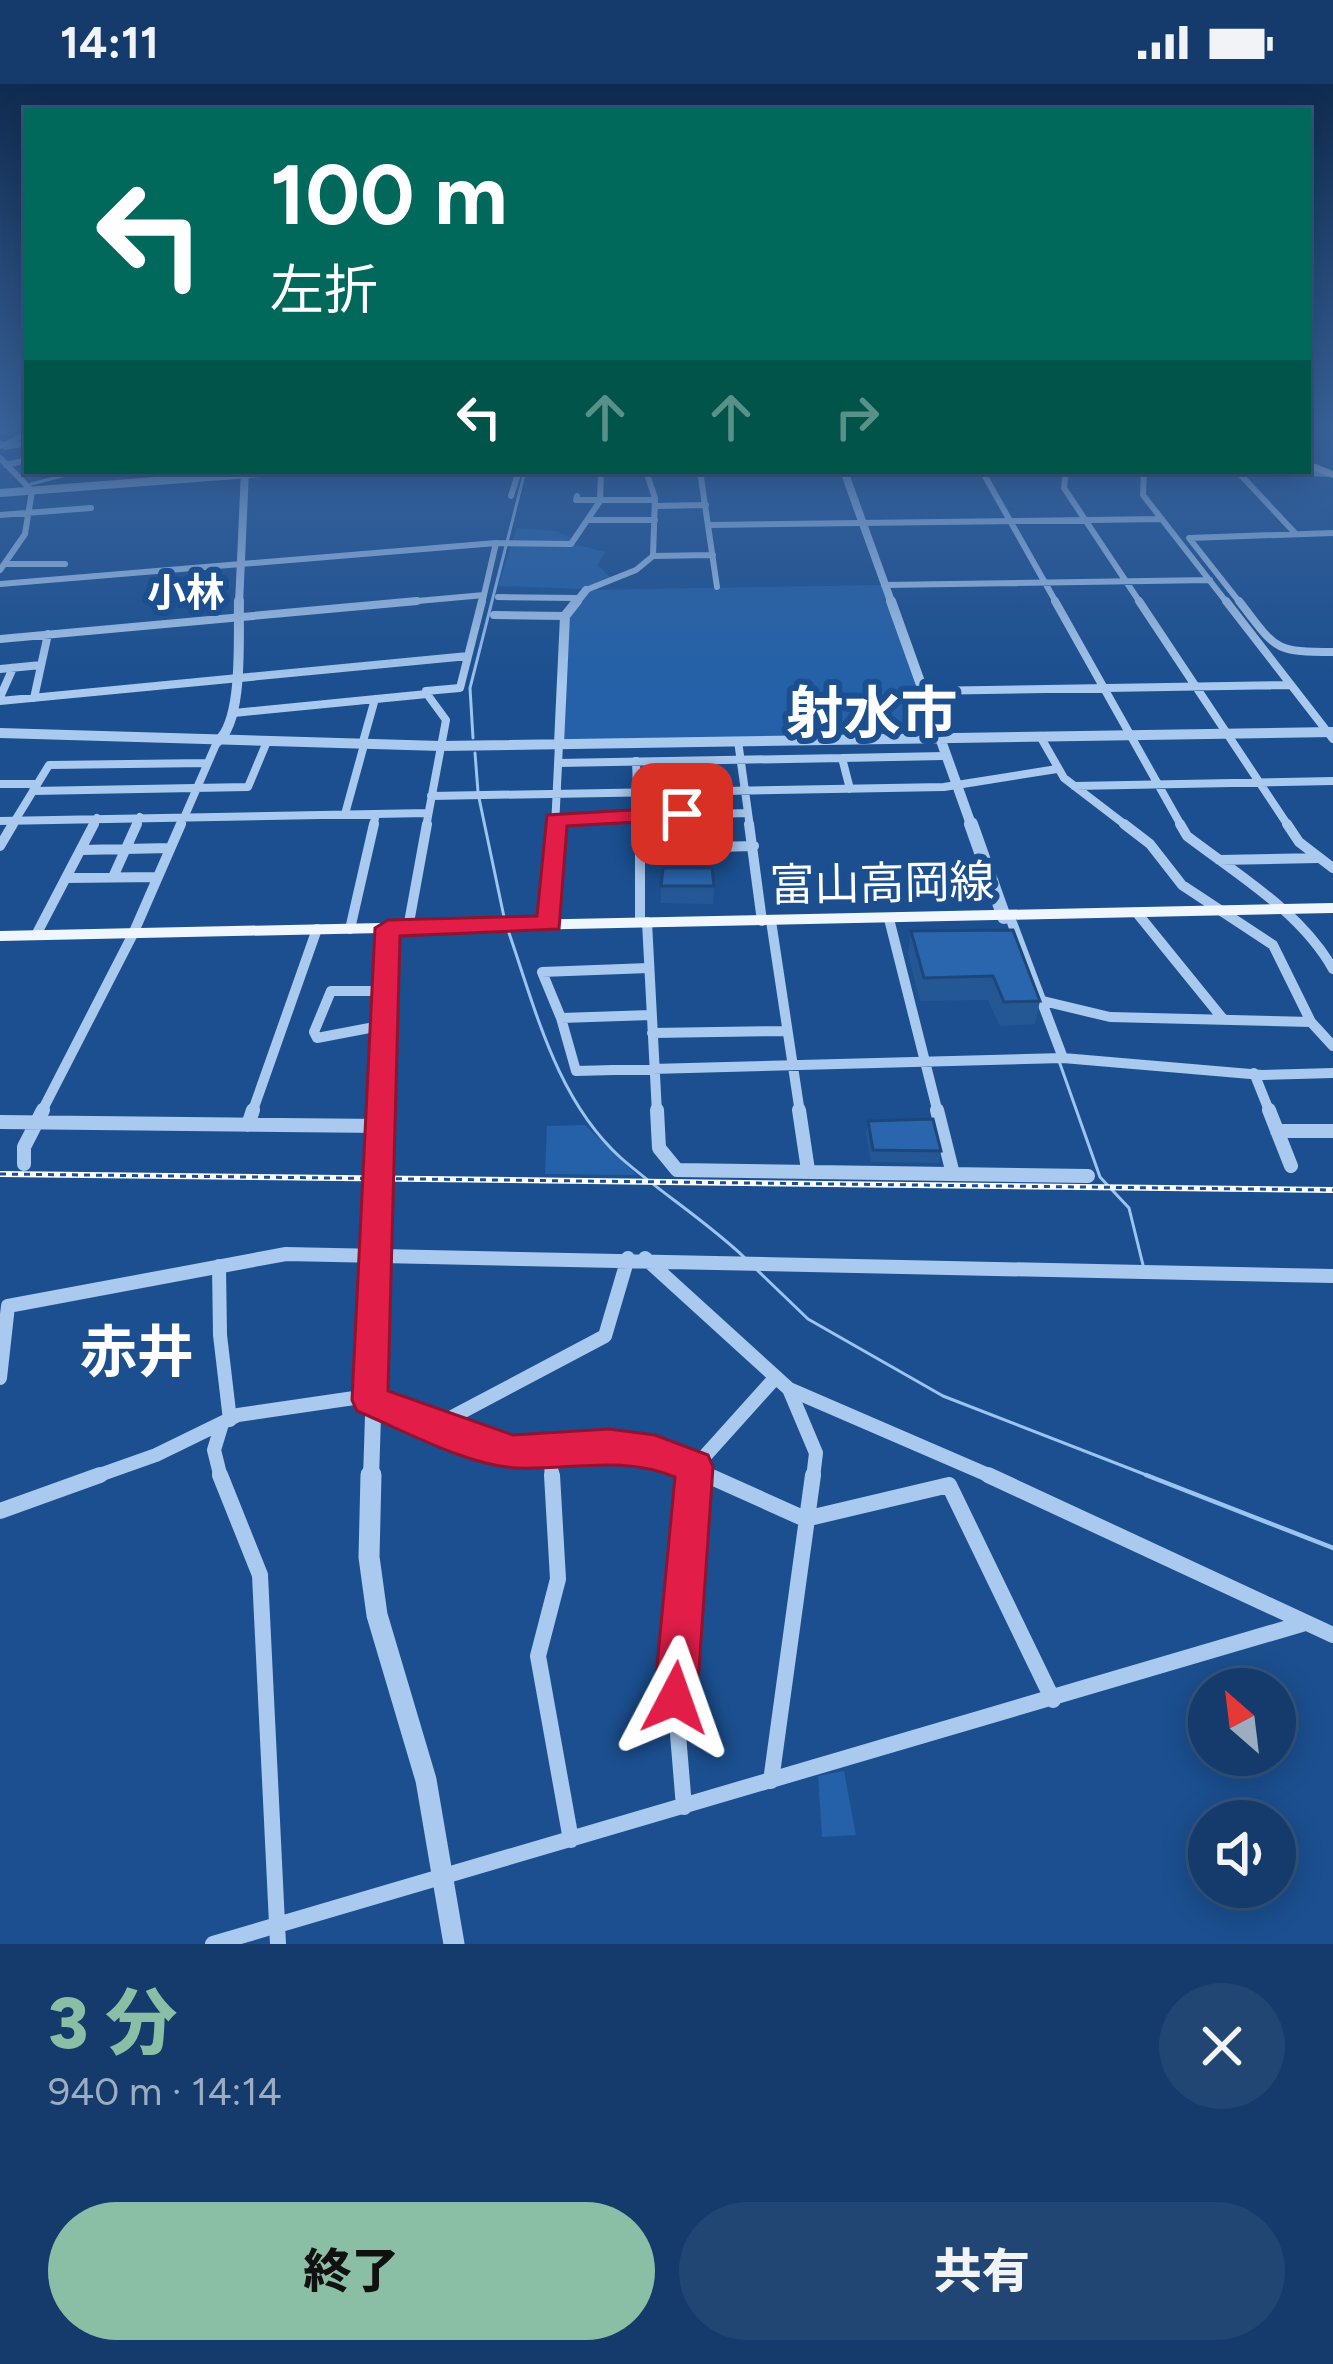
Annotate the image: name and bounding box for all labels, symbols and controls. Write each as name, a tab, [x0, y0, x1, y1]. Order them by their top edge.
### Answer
text: 14:11	[60, 15, 159, 69]
text: 100 m	[270, 144, 508, 245]
icon: left	[72, 156, 228, 312]
text: 左折	[270, 258, 378, 323]
icon: left	[446, 384, 512, 450]
icon: ahead	[572, 384, 638, 450]
icon: ahead	[698, 384, 764, 450]
icon: right	[824, 384, 890, 450]
district label: 小林	[147, 569, 225, 616]
district label: 射水市	[787, 679, 958, 747]
pin	[631, 763, 733, 865]
icon: arrive	[649, 781, 715, 847]
street label: 富山高岡線	[769, 854, 995, 912]
district label: 赤井	[80, 1318, 194, 1386]
position arrow	[612, 1635, 738, 1761]
north arrow	[1188, 1668, 1296, 1776]
map controls	[1188, 1668, 1296, 1908]
button: sound	[1188, 1800, 1296, 1908]
text: 3 分	[48, 1980, 177, 2066]
button: close	[1159, 1983, 1285, 2109]
text: 940 m · 14:14	[48, 2068, 282, 2115]
button: 終了	[48, 2202, 655, 2340]
button: 共有	[679, 2202, 1285, 2340]

